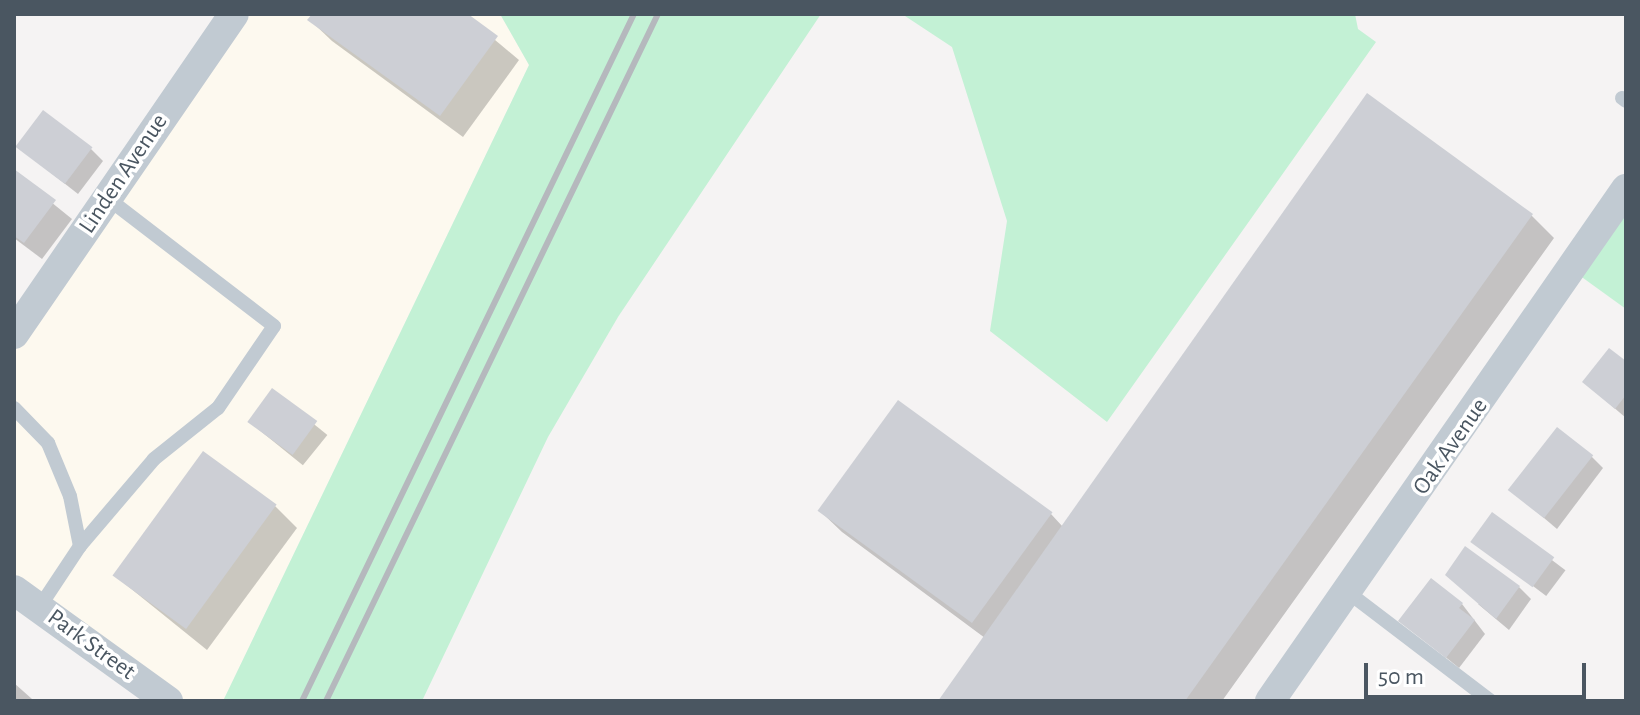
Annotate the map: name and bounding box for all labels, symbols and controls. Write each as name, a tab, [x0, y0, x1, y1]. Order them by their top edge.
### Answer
street label: Linden Avenue	[73, 109, 175, 239]
street label: Oak Avenue	[1407, 393, 1495, 501]
street label: Park Street	[41, 603, 141, 687]
scale bar	[1368, 647, 1590, 697]
text: 50 m	[1378, 665, 1424, 689]

